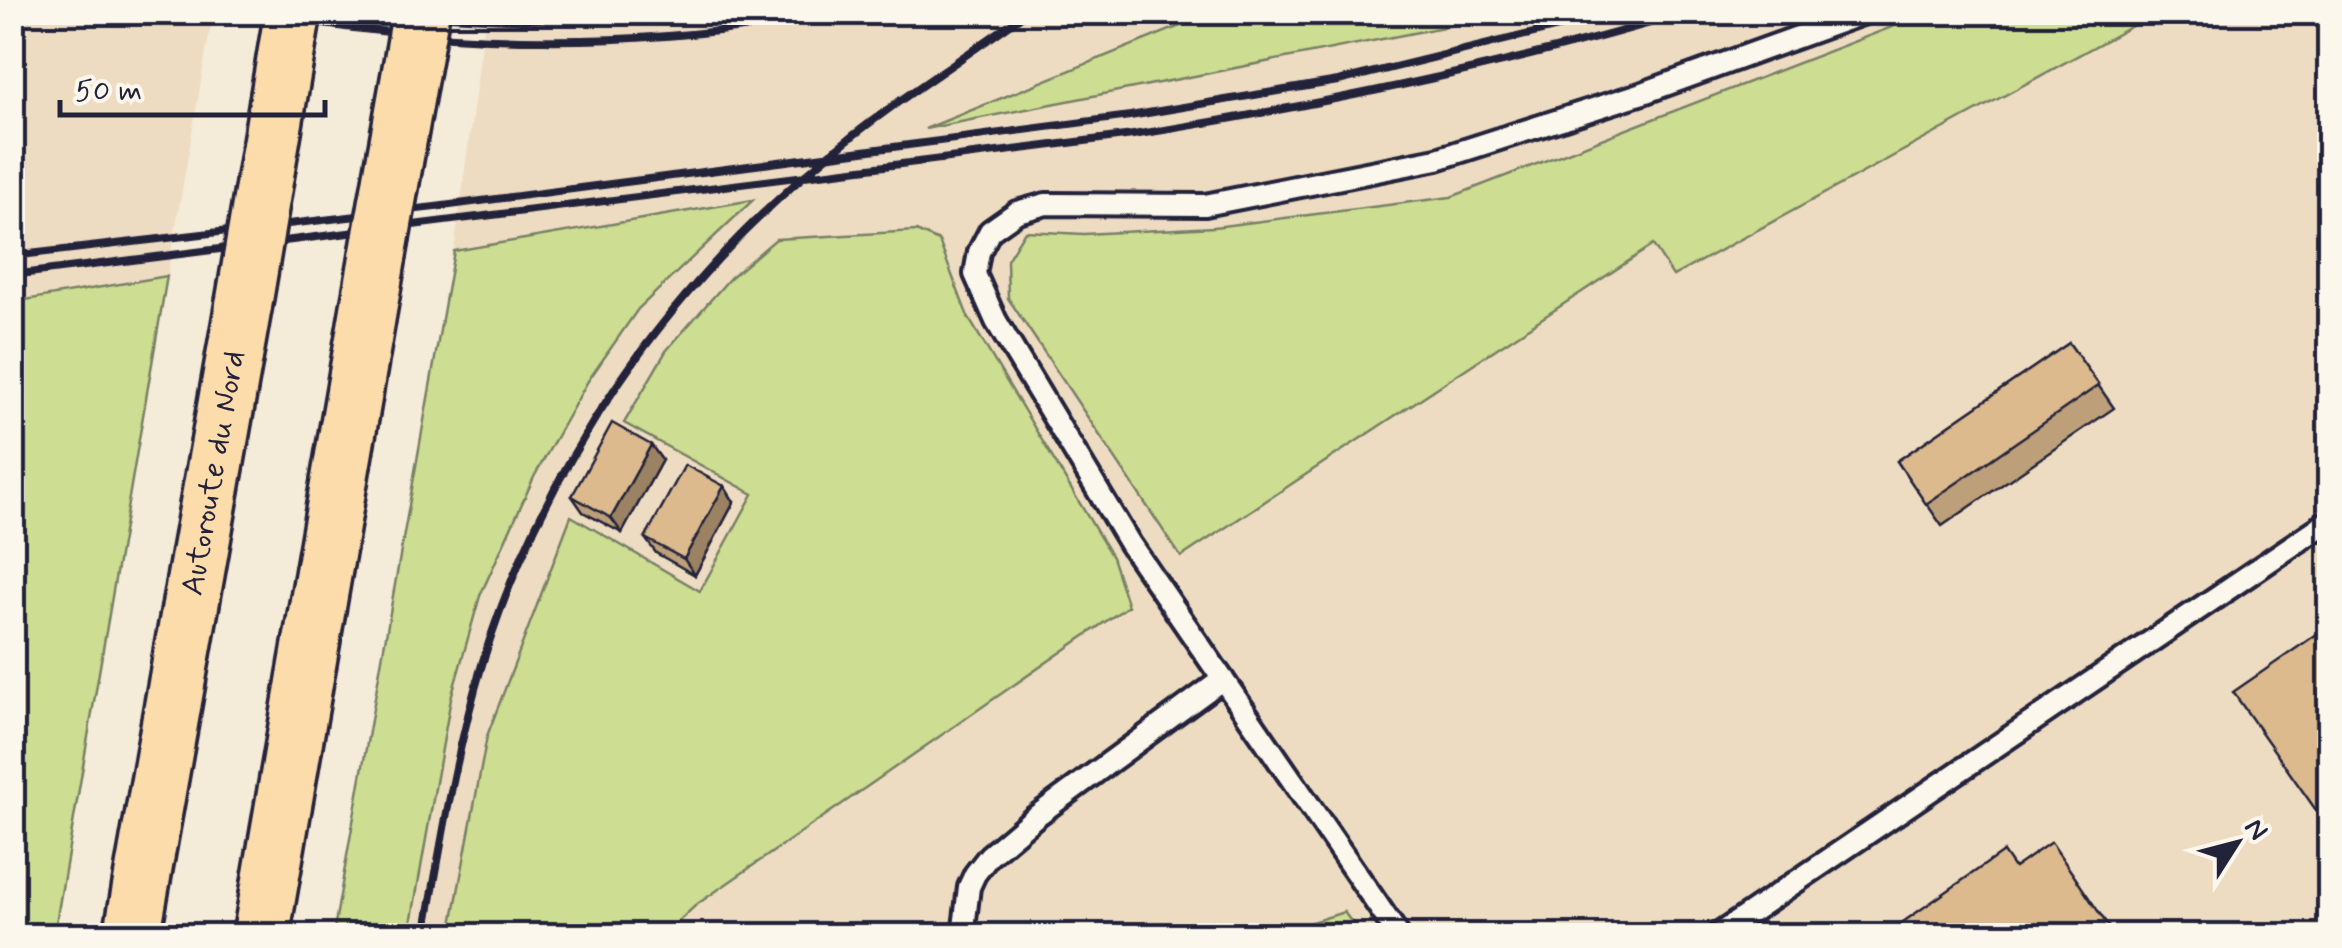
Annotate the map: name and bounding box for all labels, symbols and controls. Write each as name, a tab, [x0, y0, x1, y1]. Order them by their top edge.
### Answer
scale bar	[60, 55, 325, 117]
text: 50 m	[75, 72, 142, 111]
street label: Autoroute du Nord	[172, 347, 256, 599]
north arrow	[2187, 793, 2287, 893]
text: N	[2235, 811, 2276, 848]

